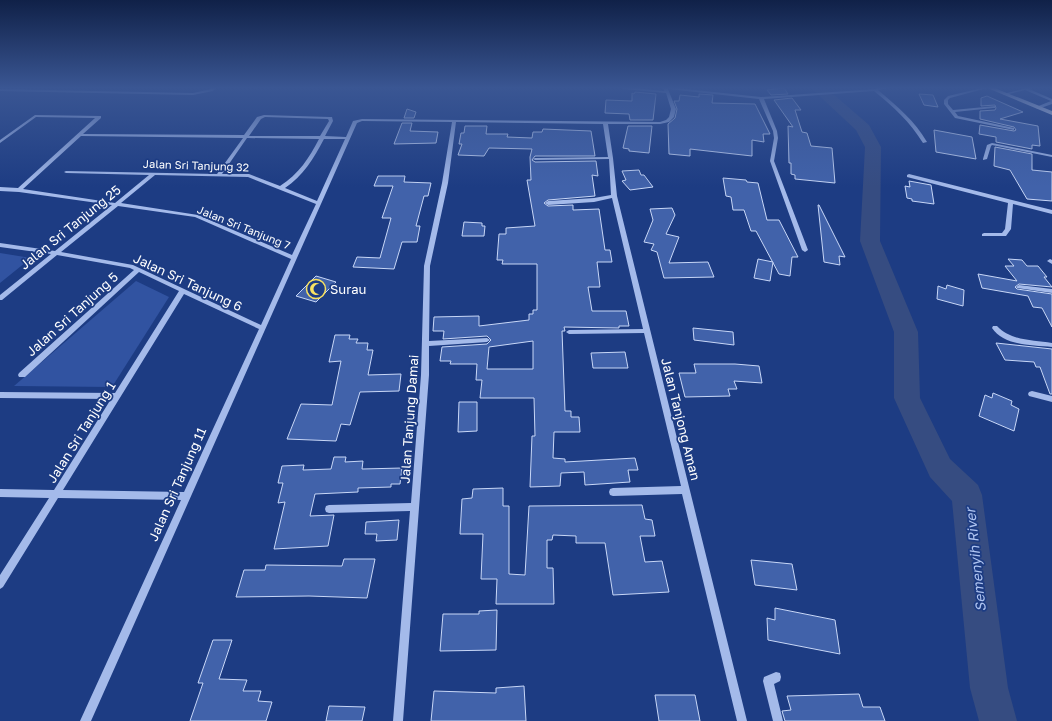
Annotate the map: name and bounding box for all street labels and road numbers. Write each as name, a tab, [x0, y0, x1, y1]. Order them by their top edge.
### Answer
street label: Jalan Sri Tanjung 32	[143, 157, 249, 173]
street label: Jalan Sri Tanjung 25	[16, 181, 124, 273]
street label: Jalan Sri Tanjung 7	[196, 202, 293, 252]
street label: Jalan Sri Tanjung 6	[131, 250, 245, 314]
street label: Jalan Sri Tanjung 5	[23, 269, 121, 359]
street label: Jalan Tanjung Damai	[397, 354, 421, 484]
street label: Jalan Tanjong Aman	[658, 356, 704, 482]
street label: Jalan Sri Tanjung 1	[43, 378, 119, 486]
street label: Jalan Sri Tanjung 11	[145, 425, 209, 543]

